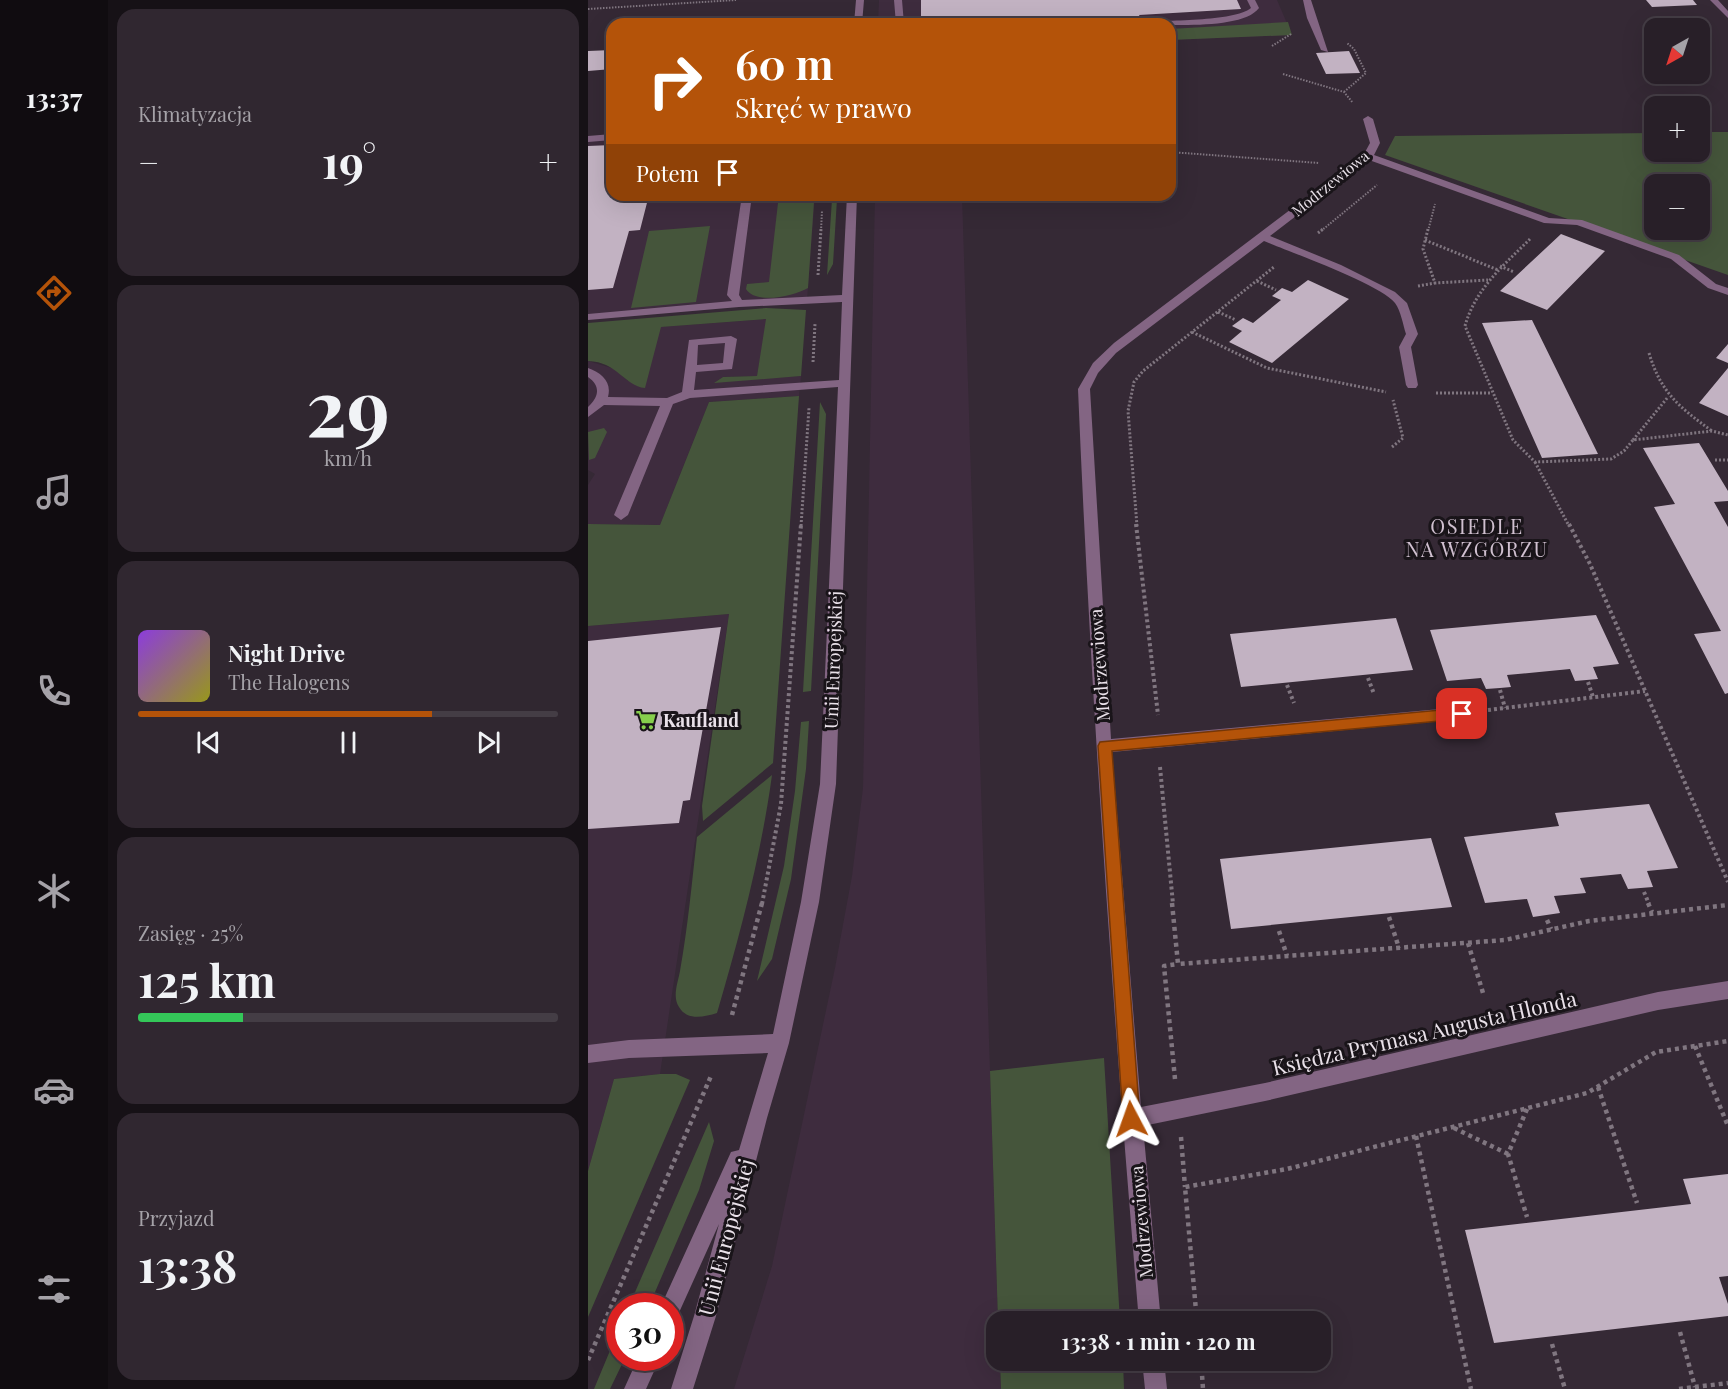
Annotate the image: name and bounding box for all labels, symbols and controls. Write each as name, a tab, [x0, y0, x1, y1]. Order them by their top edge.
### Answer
north arrow	[1644, 18, 1710, 84]
map controls	[1644, 18, 1710, 240]
text: 60 m	[735, 35, 833, 91]
icon: right	[636, 42, 714, 120]
text: 13:37	[26, 79, 82, 115]
text: Skręć w prawo	[735, 89, 912, 125]
button: +	[1644, 96, 1710, 162]
text: Klimatyzacja	[138, 100, 252, 127]
text: 19°	[322, 130, 376, 190]
text: −	[138, 139, 159, 183]
text: +	[539, 139, 558, 183]
street label: Modrzewiowa	[1287, 145, 1373, 220]
icon: arrive	[711, 156, 744, 189]
text: Potem	[636, 158, 699, 188]
button: −	[1644, 174, 1710, 240]
icon: directions	[33, 272, 75, 314]
text: 29	[306, 353, 390, 457]
text: km/h	[324, 444, 372, 471]
icon: music	[33, 471, 75, 513]
district label: OSIEDLE NA WZGÓRZU	[1405, 512, 1549, 562]
street label: Unii Europejskiej	[819, 591, 847, 729]
street label: Modrzewiowa	[1083, 608, 1115, 722]
text: Night Drive	[228, 638, 345, 668]
text: The Halogens	[228, 668, 350, 695]
icon: phone	[33, 670, 75, 712]
pin	[1436, 688, 1487, 739]
icon: arrive	[1445, 697, 1478, 730]
supermarket icon: Kaufland	[634, 708, 658, 732]
place label: Kaufland	[663, 708, 739, 732]
icon: previous	[192, 726, 225, 759]
icon: pause	[332, 726, 365, 759]
icon: next	[472, 726, 505, 759]
icon: climate	[33, 870, 75, 912]
text: Zasięg · 25%	[138, 919, 243, 946]
text: 125 km	[138, 949, 276, 1009]
street label: Księdza Prymasa Augusta Hlonda	[1269, 983, 1580, 1081]
icon: car	[33, 1069, 75, 1111]
position arrow	[1099, 1087, 1163, 1151]
street label: Unii Europejskiej	[691, 1155, 759, 1319]
street label: Modrzewiowa	[1124, 1165, 1158, 1279]
text: Przyjazd	[138, 1204, 215, 1231]
text: 13:38	[138, 1234, 237, 1294]
icon: filters	[33, 1268, 75, 1310]
speed limit sign: 30	[606, 1293, 684, 1371]
text: 13:38 · 1 min · 120 m	[1061, 1326, 1256, 1356]

